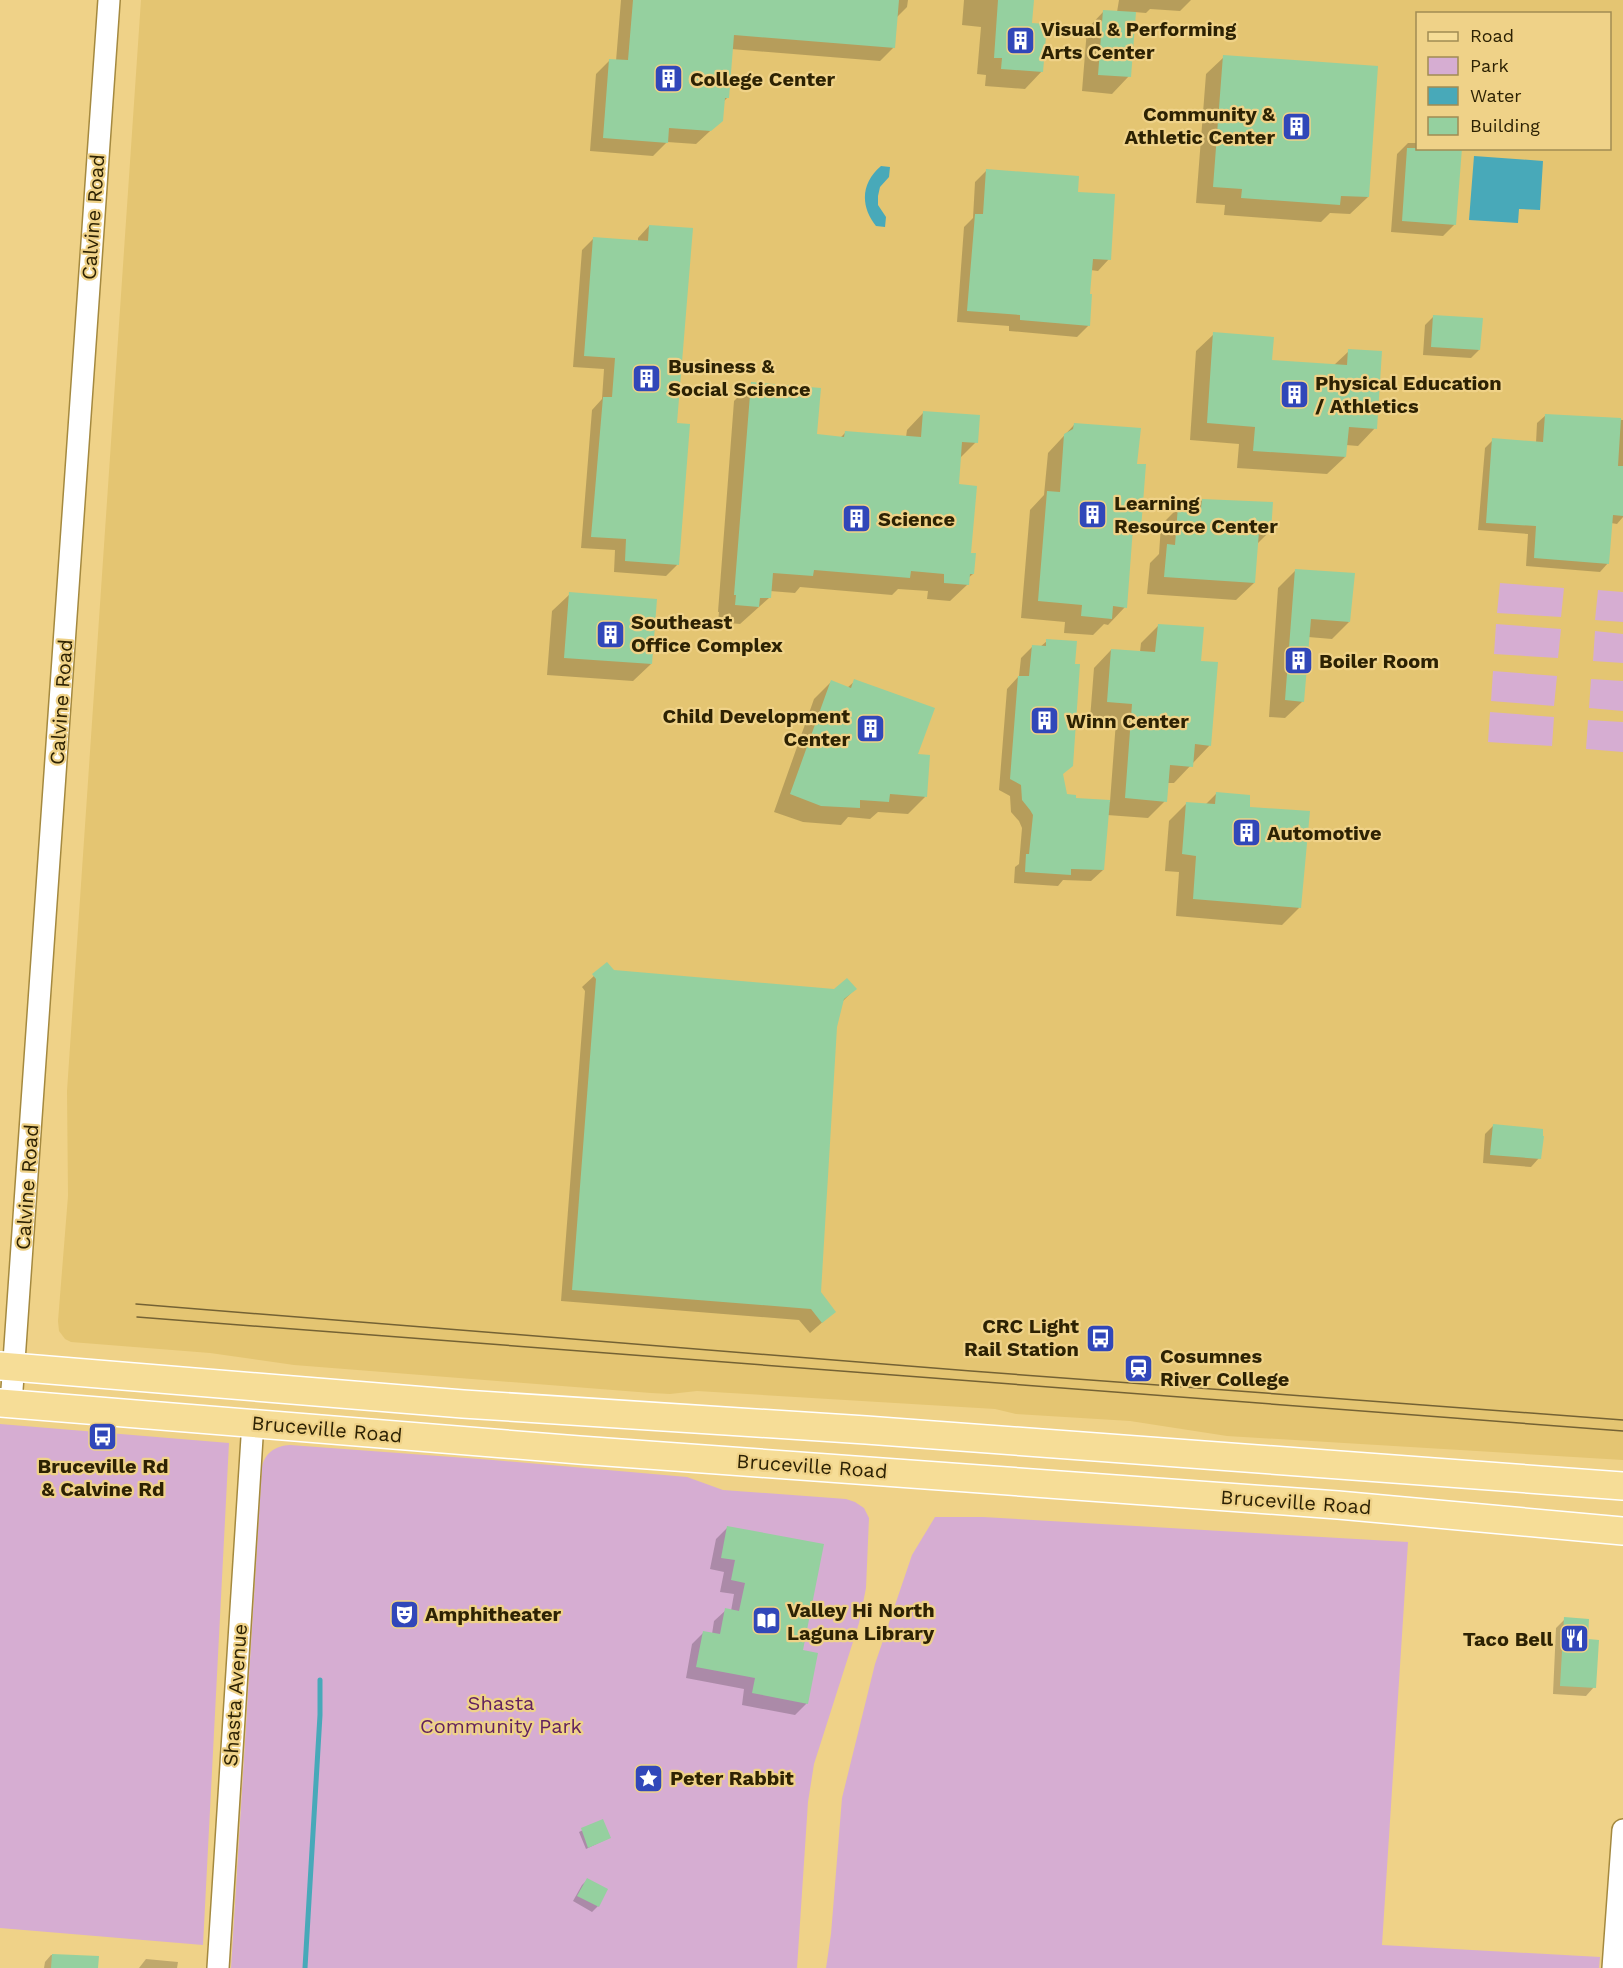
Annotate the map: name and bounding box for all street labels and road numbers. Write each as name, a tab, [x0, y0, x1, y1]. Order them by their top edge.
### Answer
street label: Calvine Road	[77, 153, 109, 281]
street label: Calvine Road	[45, 638, 77, 766]
street label: Calvine Road	[11, 1123, 43, 1251]
street label: Bruceville Road	[251, 1410, 403, 1448]
street label: Bruceville Road	[736, 1449, 888, 1483]
street label: Bruceville Road	[1220, 1485, 1372, 1519]
street label: Shasta Avenue	[218, 1623, 252, 1767]

